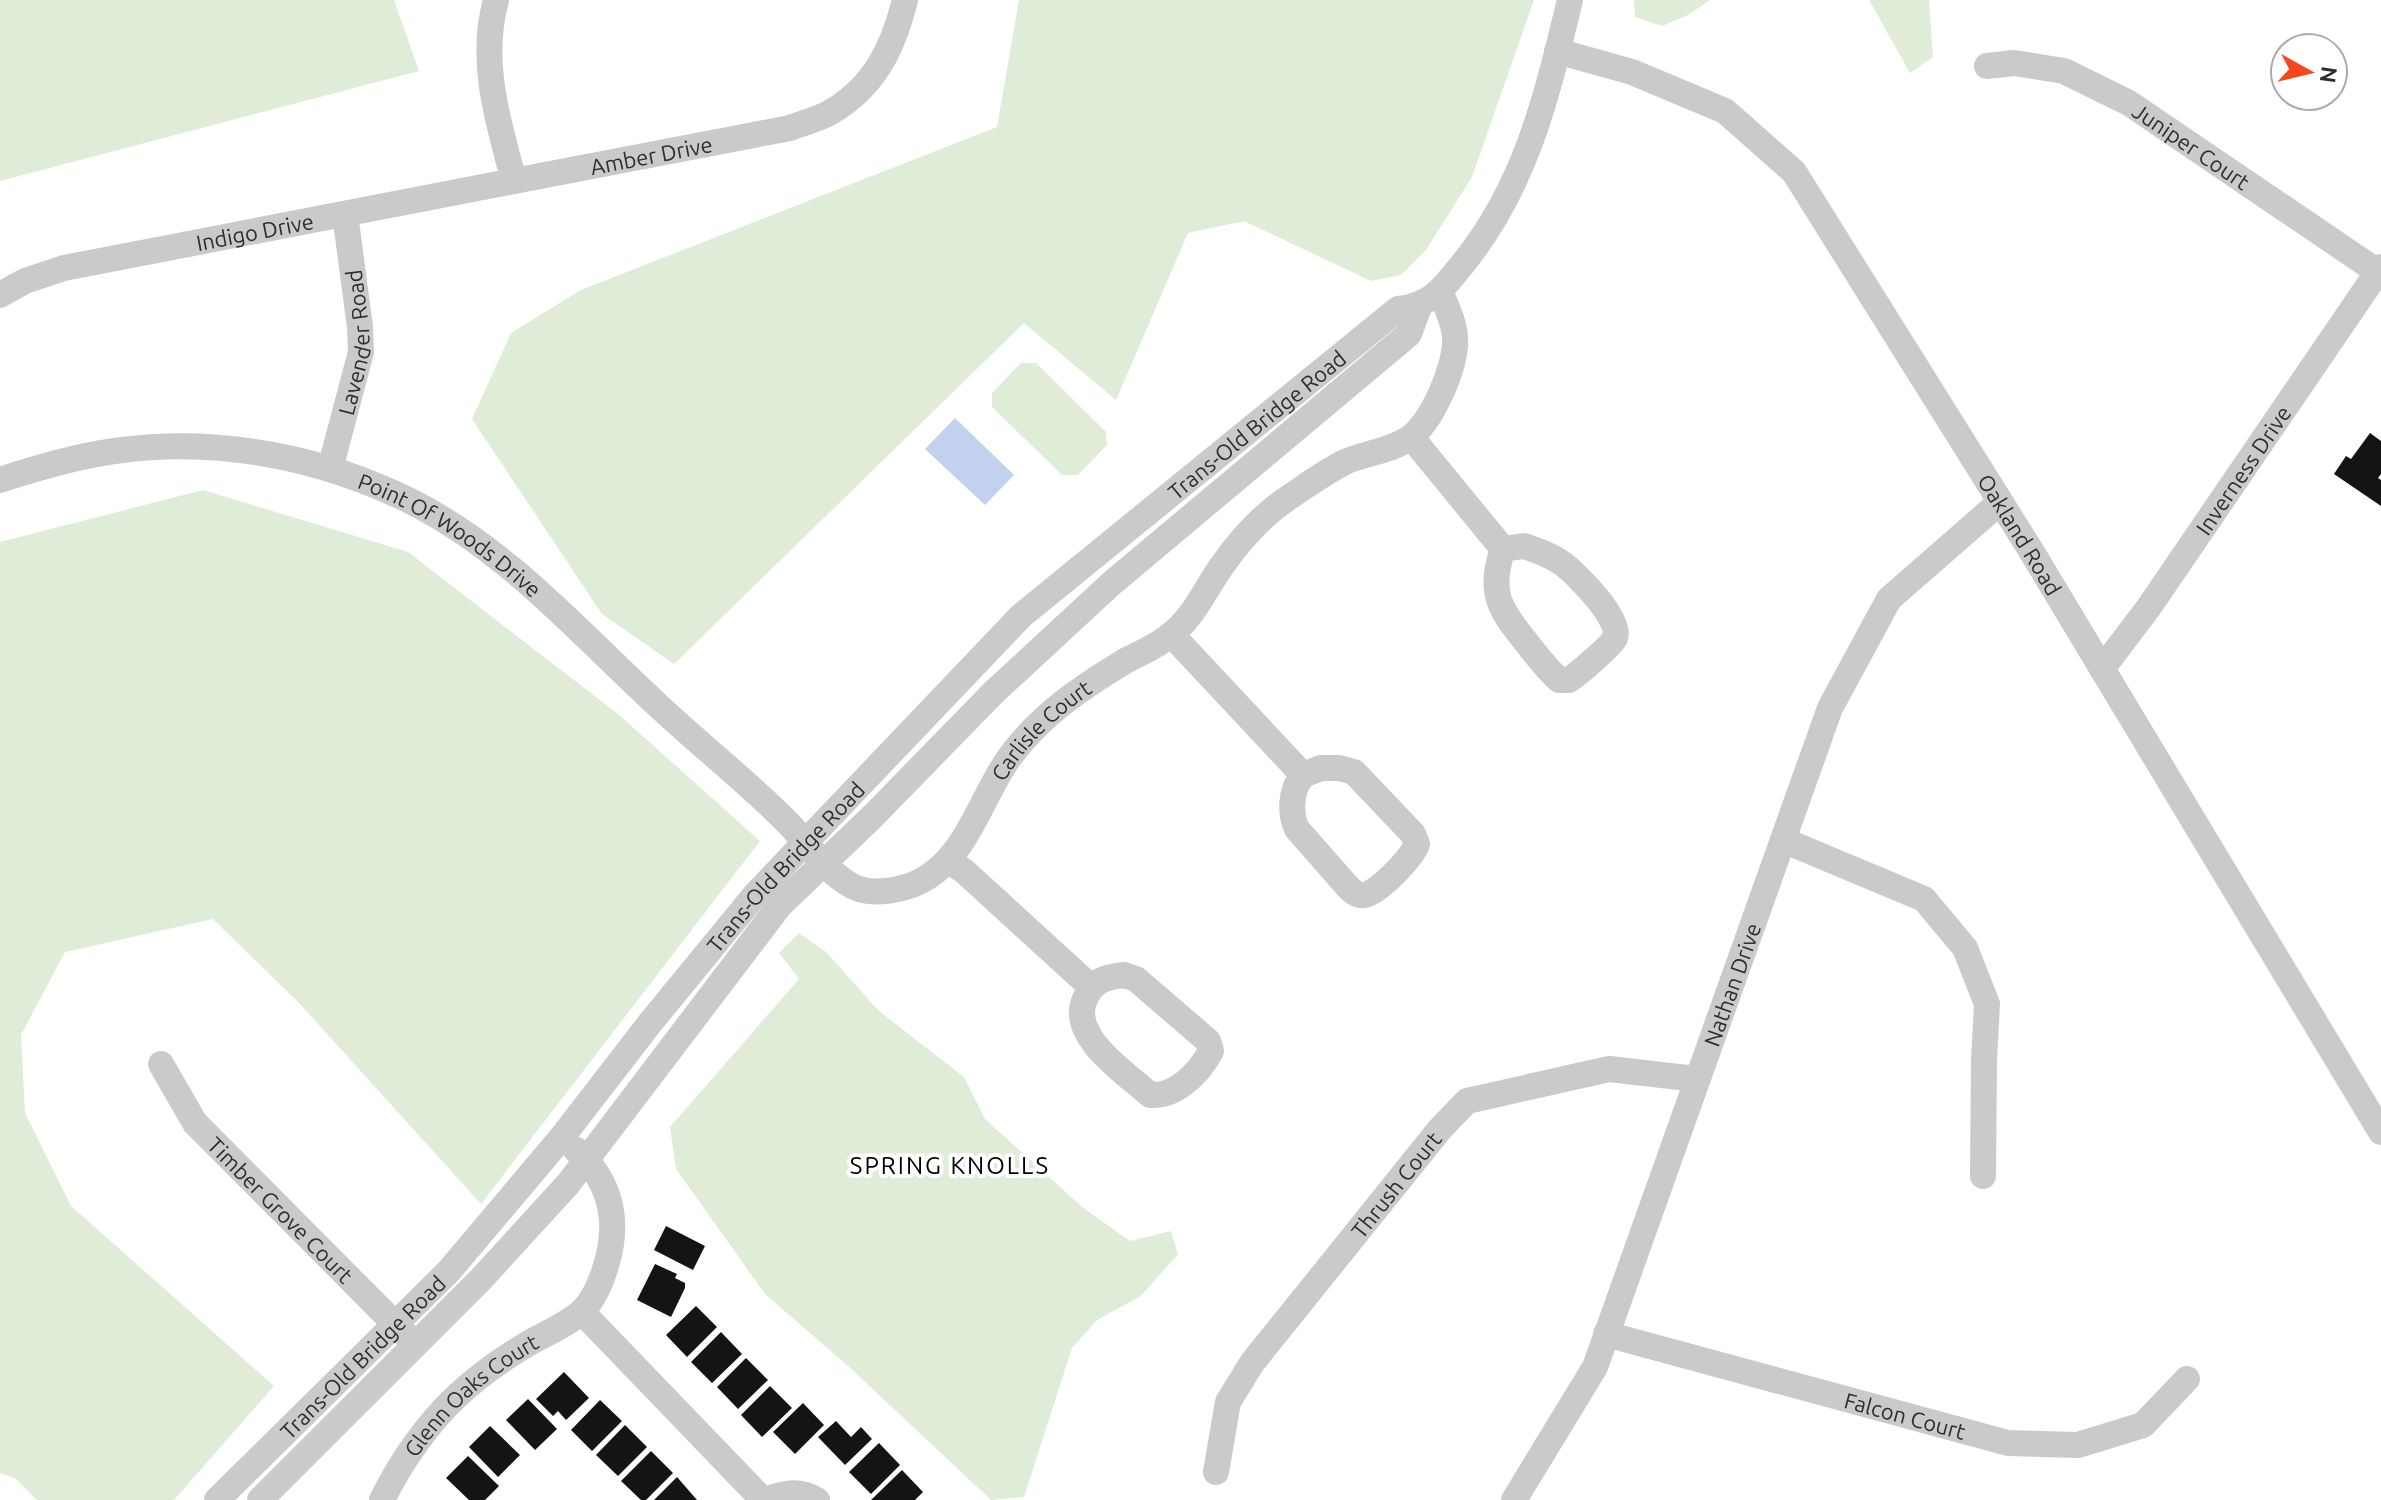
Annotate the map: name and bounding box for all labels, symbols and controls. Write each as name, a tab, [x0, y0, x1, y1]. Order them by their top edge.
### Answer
north arrow	[2269, 32, 2349, 112]
text: N	[2316, 65, 2343, 85]
street label: Juniper Court	[2129, 97, 2255, 194]
street label: Amber Drive	[588, 131, 714, 179]
street label: Indigo Drive	[194, 208, 316, 255]
street label: Lavender Road	[332, 268, 375, 418]
street label: Trans-Old Bridge Road	[1163, 345, 1350, 504]
street label: Inverness Drive	[2190, 401, 2295, 539]
street label: Point Of Woods Drive	[355, 467, 547, 602]
street label: Oakland Road	[1973, 469, 2067, 599]
street label: Carlisle Court	[986, 674, 1096, 785]
street label: Trans-Old Bridge Road	[701, 776, 869, 957]
street label: Nathan Drive	[1698, 919, 1765, 1049]
street label: Thrush Court	[1345, 1126, 1446, 1242]
street label: Timber Grove Court	[203, 1131, 359, 1288]
district label: SPRING KNOLLS	[850, 1152, 1050, 1179]
street label: Trans-Old Bridge Road	[275, 1270, 450, 1443]
street label: Glenn Oaks Court	[398, 1328, 542, 1461]
street label: Falcon Court	[1842, 1387, 1969, 1444]

